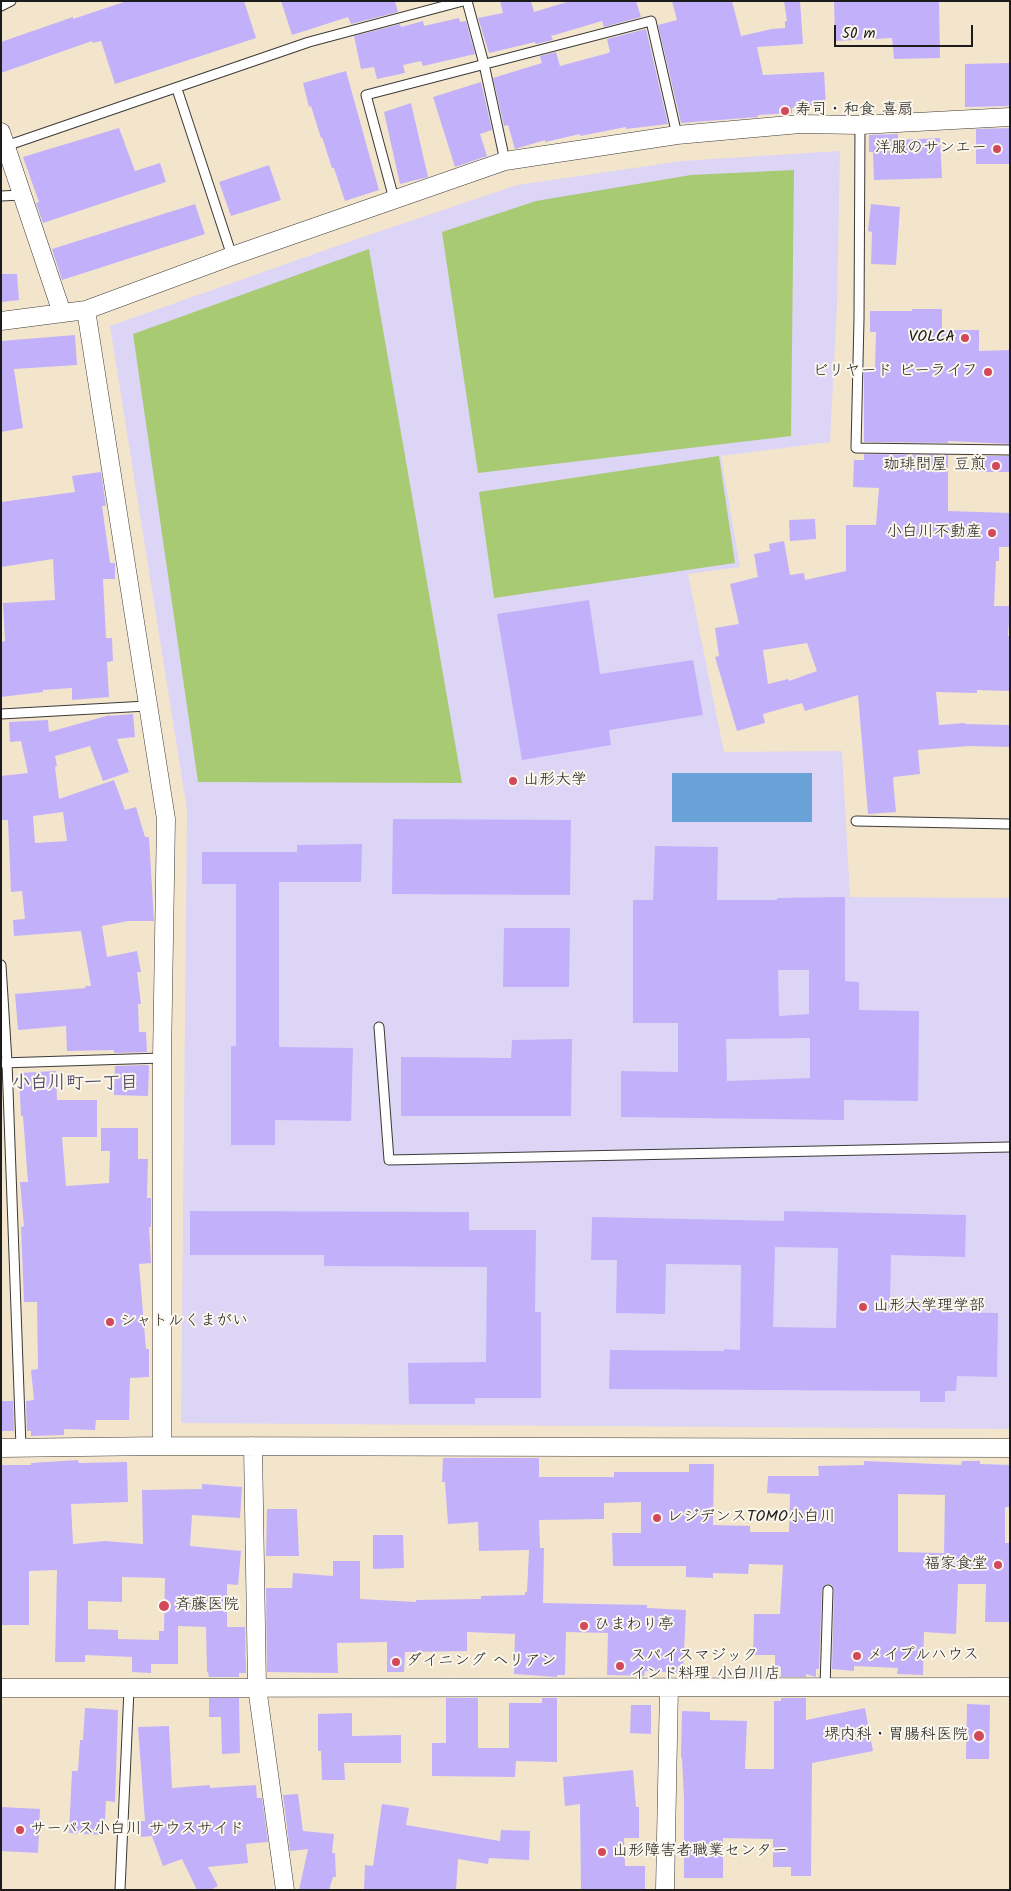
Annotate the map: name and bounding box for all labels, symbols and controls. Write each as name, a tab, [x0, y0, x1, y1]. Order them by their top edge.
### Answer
scale bar	[836, 15, 975, 47]
text: 50 m	[842, 22, 876, 46]
place label: 寿司・和食 喜扇	[795, 101, 913, 121]
marker: 寿司・和食 喜扇	[779, 105, 791, 117]
place label: 洋服のサンエー	[875, 139, 987, 159]
marker: 洋服のサンエー	[991, 143, 1003, 155]
place label: VOLCA	[909, 328, 955, 348]
marker: VOLCA	[959, 332, 971, 344]
place label: ビリヤード ビーライフ	[812, 362, 978, 382]
marker: ビリヤード ビーライフ	[982, 366, 994, 378]
place label: 珈琲問屋 豆煎	[884, 456, 986, 476]
marker: 珈琲問屋 豆煎	[990, 460, 1002, 472]
place label: 小白川不動産	[886, 523, 982, 543]
marker: 小白川不動産	[986, 527, 998, 539]
place label: 山形大学	[523, 771, 587, 791]
marker: 山形大学	[507, 775, 519, 787]
district label: 小白川町一丁目	[12, 1074, 138, 1096]
place label: 山形大学理学部	[873, 1297, 985, 1317]
marker: 山形大学理学部	[857, 1301, 869, 1313]
place label: シャトルくまがい	[120, 1312, 248, 1332]
marker: シャトルくまがい	[104, 1316, 116, 1328]
place label: レジデンスTOMO小白川	[667, 1508, 836, 1528]
marker: レジデンスTOMO小白川	[651, 1512, 663, 1524]
place label: 福家食堂	[924, 1555, 988, 1575]
marker: 福家食堂	[992, 1559, 1004, 1571]
place label: 斉藤医院	[175, 1596, 239, 1616]
marker: 斉藤医院	[157, 1599, 171, 1613]
place label: ひまわり亭	[594, 1616, 674, 1636]
marker: ひまわり亭	[578, 1620, 590, 1632]
place label: メイプルハウス	[867, 1646, 979, 1666]
place label: スパイスマジック インド料理 小白川店	[630, 1647, 780, 1685]
marker: メイプルハウス	[851, 1650, 863, 1662]
place label: ダイニング ヘリアン	[406, 1652, 556, 1672]
marker: ダイニング ヘリアン	[390, 1656, 402, 1668]
marker: スパイスマジック インド料理 小白川店	[614, 1660, 626, 1672]
place label: 堺内科・胃腸科医院	[824, 1726, 968, 1746]
marker: 堺内科・胃腸科医院	[972, 1729, 986, 1743]
place label: サーパス小白川 サウスサイド	[30, 1820, 244, 1840]
marker: サーパス小白川 サウスサイド	[14, 1824, 26, 1836]
place label: 山形障害者職業センター	[612, 1842, 788, 1862]
marker: 山形障害者職業センター	[596, 1846, 608, 1858]

